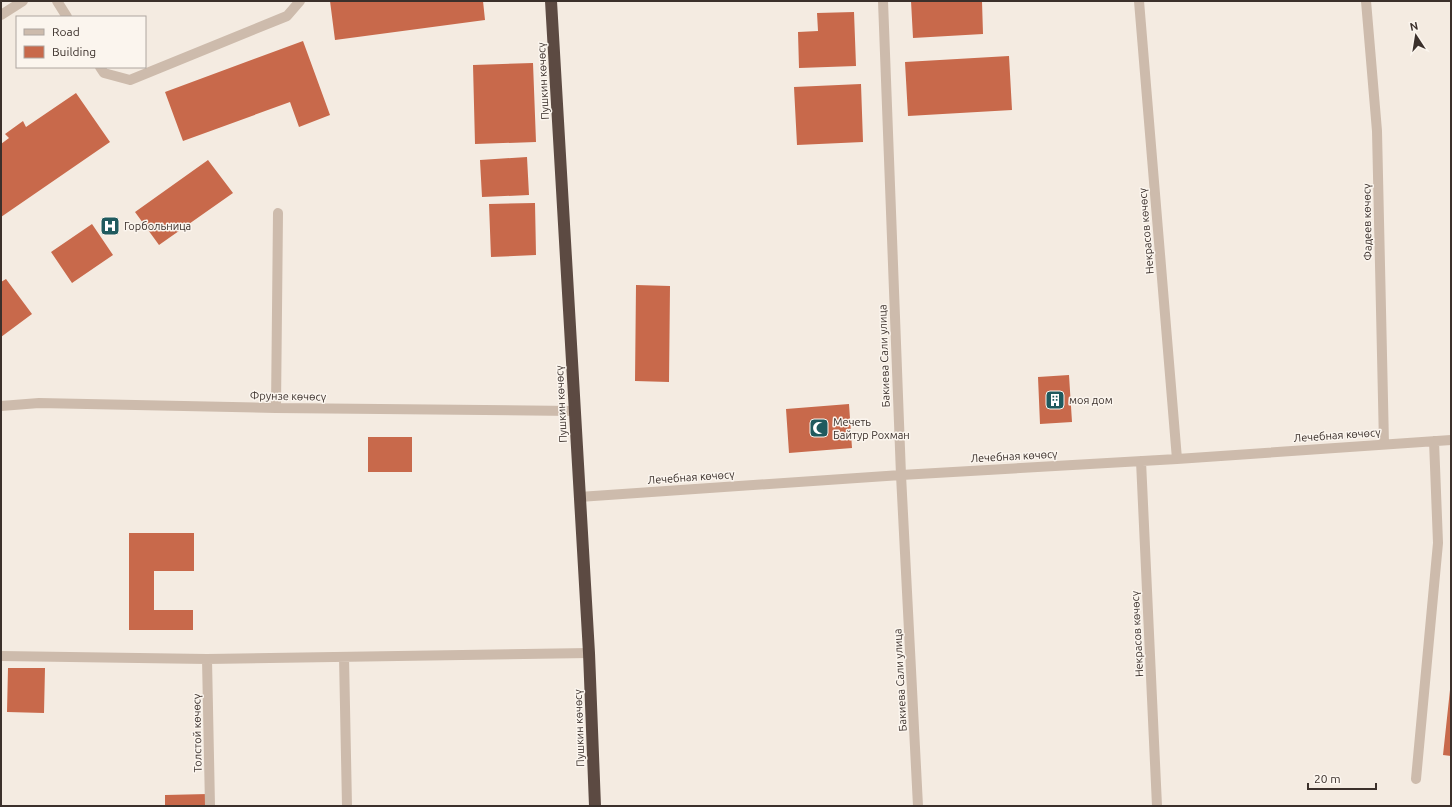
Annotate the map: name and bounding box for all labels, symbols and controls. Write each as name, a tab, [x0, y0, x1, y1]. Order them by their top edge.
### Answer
legend	[16, 16, 146, 68]
north arrow	[1396, 16, 1436, 56]
text: N	[1409, 19, 1419, 33]
text: Road	[52, 25, 80, 38]
street label: Пушкин көчөсү	[535, 41, 551, 120]
text: Building	[52, 45, 96, 58]
street label: Фадеев көчөсү	[1360, 183, 1374, 261]
street label: Некрасов көчөсү	[1136, 187, 1156, 275]
hospital icon: Горбольница	[99, 215, 121, 237]
place label: Горбольница	[124, 220, 191, 232]
street label: Бакиева Сали улица	[876, 304, 892, 408]
street label: Пушкин көчөсү	[553, 364, 569, 443]
street label: Фрунзе көчөсү	[250, 389, 327, 403]
building icon: моя дом	[1044, 389, 1066, 411]
place label: моя дом	[1069, 394, 1113, 406]
place label: Мечеть Байтур Рохман	[833, 416, 910, 441]
mosque icon: Мечеть Байтур Рохман	[808, 417, 830, 439]
street label: Лечебная көчөсү	[1293, 426, 1382, 444]
street label: Лечебная көчөсү	[970, 448, 1058, 464]
street label: Лечебная көчөсү	[647, 468, 736, 486]
street label: Некрасов көчөсү	[1129, 590, 1145, 677]
street label: Бакиева Сали улица	[891, 628, 909, 732]
street label: Пушкин көчөсү	[572, 688, 586, 767]
street label: Толстой көчөсү	[190, 693, 204, 772]
scale bar	[1308, 765, 1376, 791]
text: 20 m	[1314, 772, 1341, 785]

